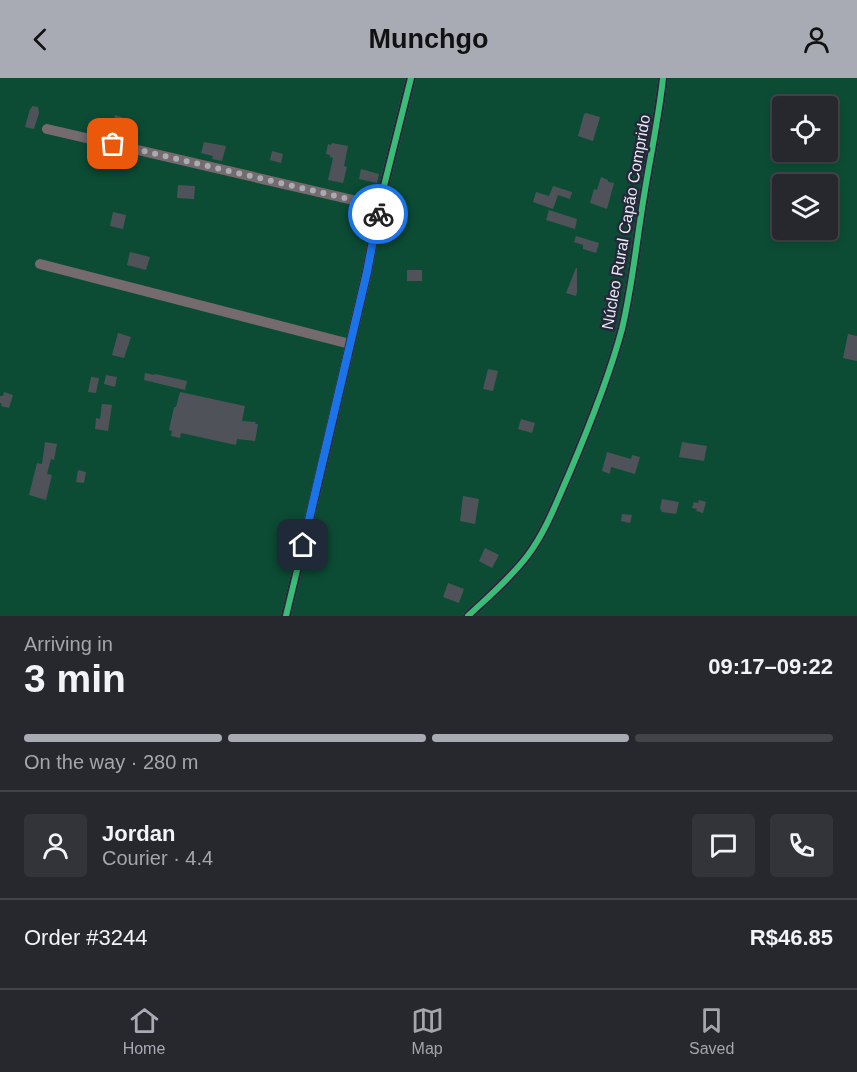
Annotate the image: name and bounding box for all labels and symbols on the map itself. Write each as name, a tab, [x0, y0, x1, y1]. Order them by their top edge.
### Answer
street label: Núcleo Rural Capão Comprido	[599, 113, 653, 331]
pin	[87, 118, 138, 169]
courier	[348, 184, 408, 244]
pin	[277, 519, 328, 570]

